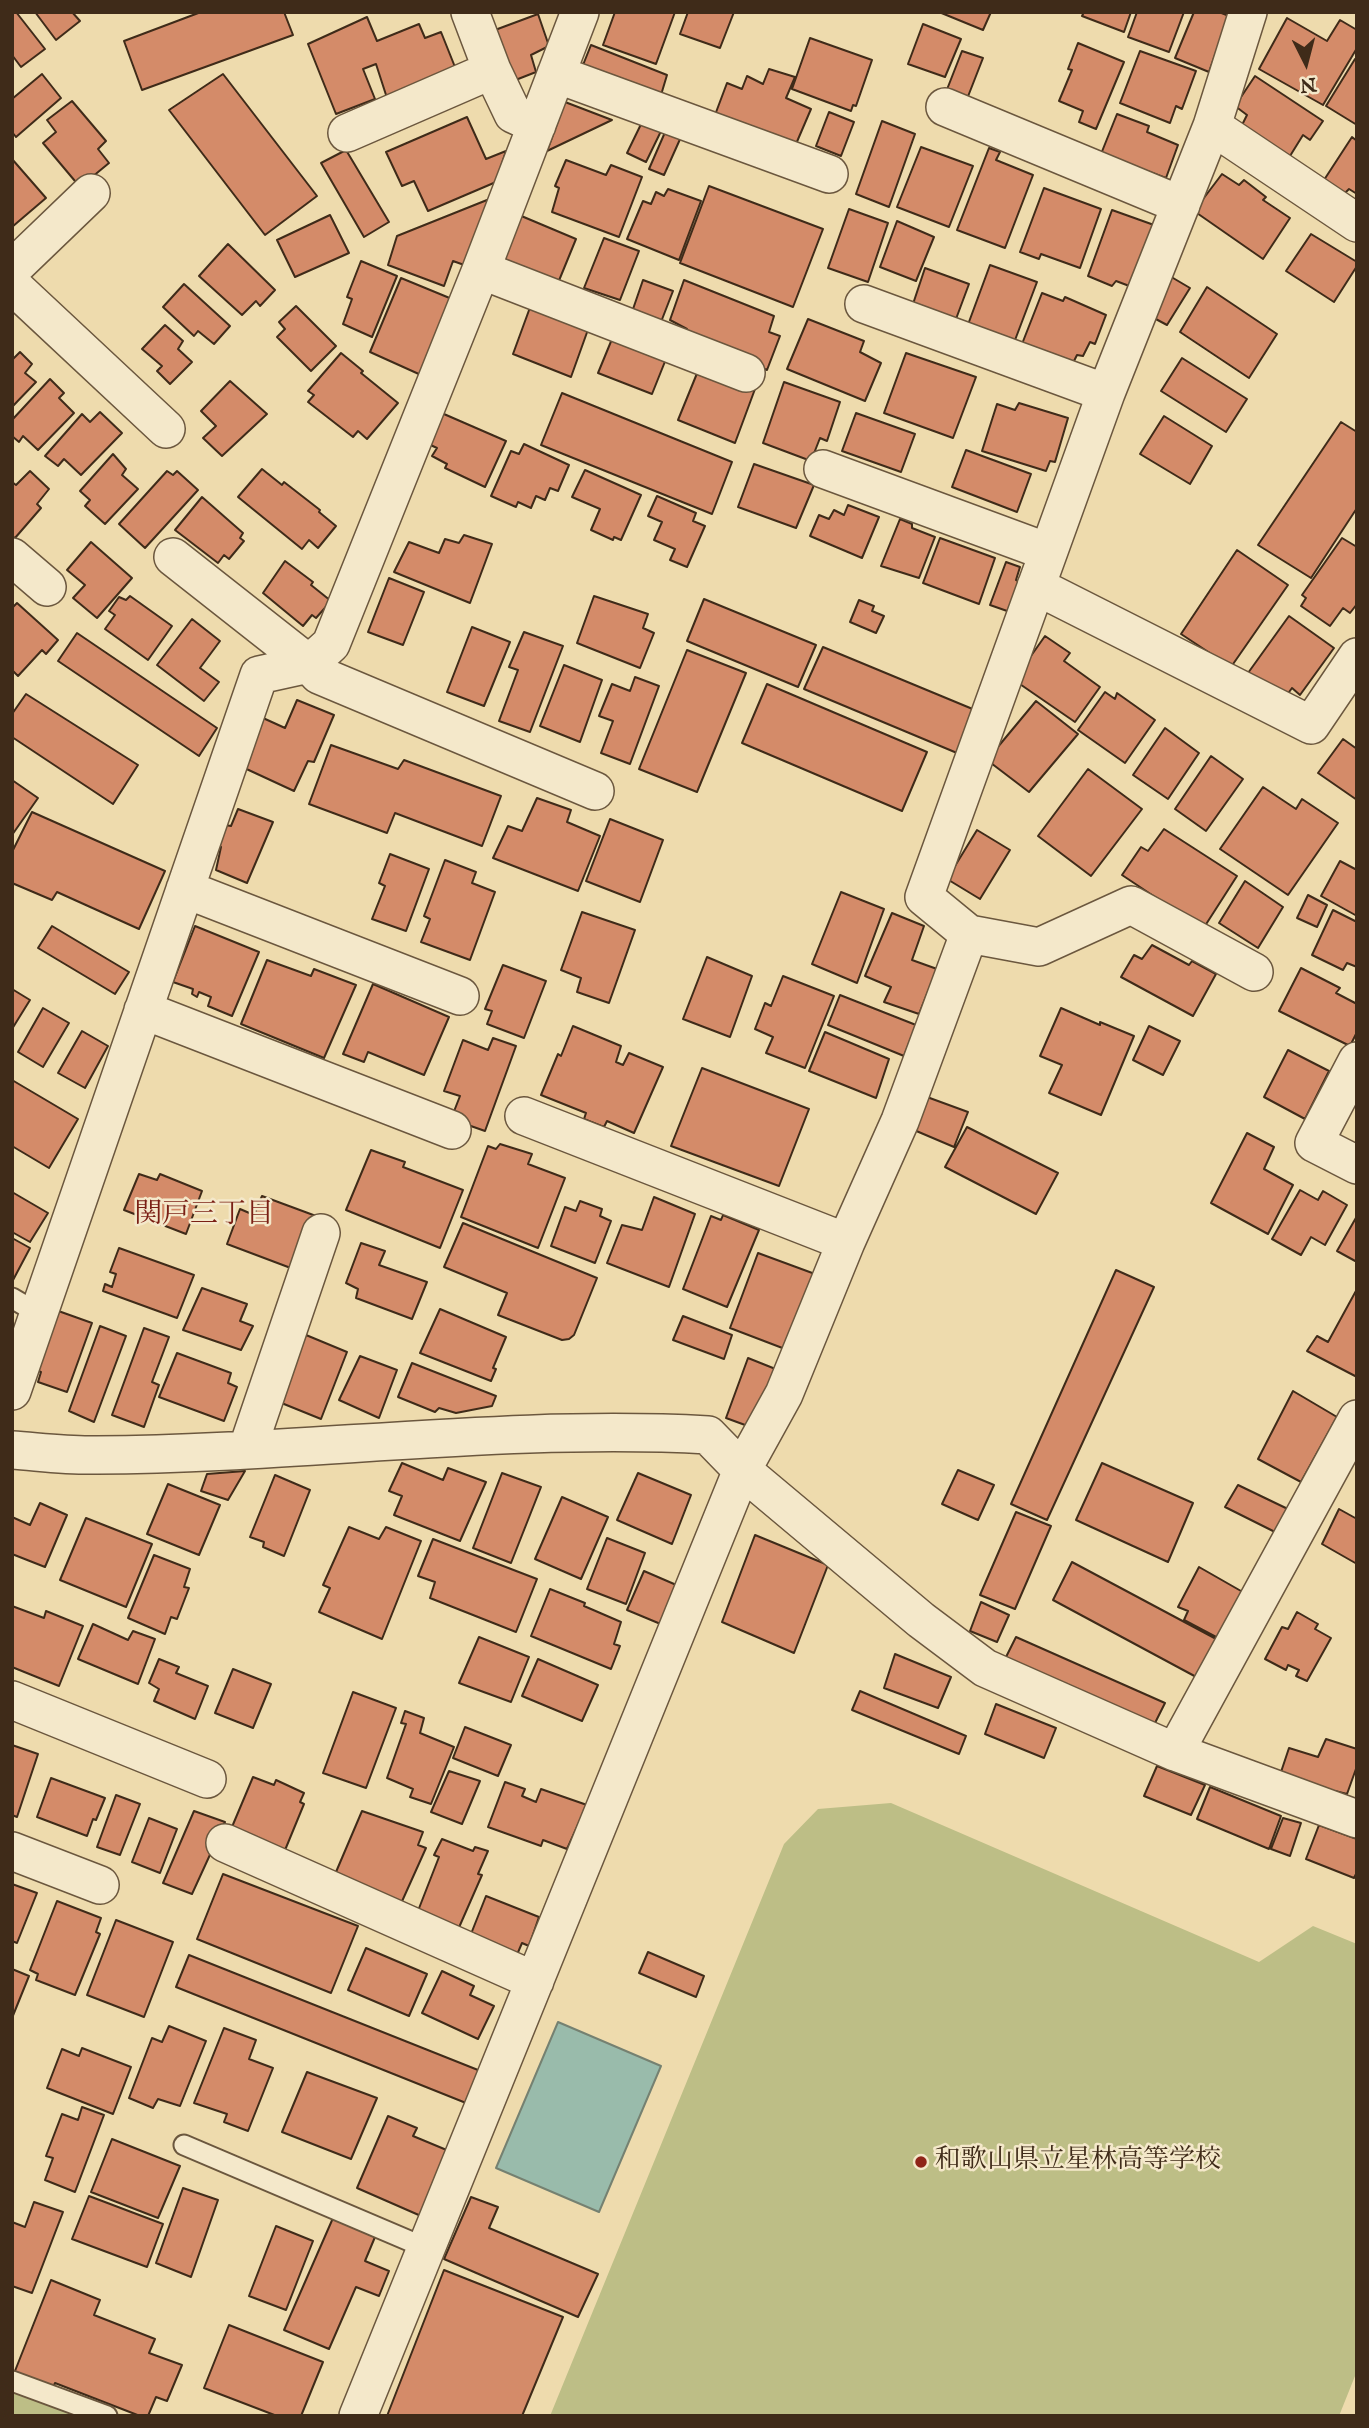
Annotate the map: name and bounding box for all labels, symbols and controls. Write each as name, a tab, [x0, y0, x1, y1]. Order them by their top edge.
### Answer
north arrow	[1271, 28, 1341, 98]
text: N	[1299, 71, 1318, 97]
district label: 関戸三丁目	[134, 1199, 274, 1233]
place label: 和歌山県立星林高等学校	[935, 2146, 1221, 2178]
marker: 和歌山県立星林高等学校	[913, 2154, 929, 2170]

